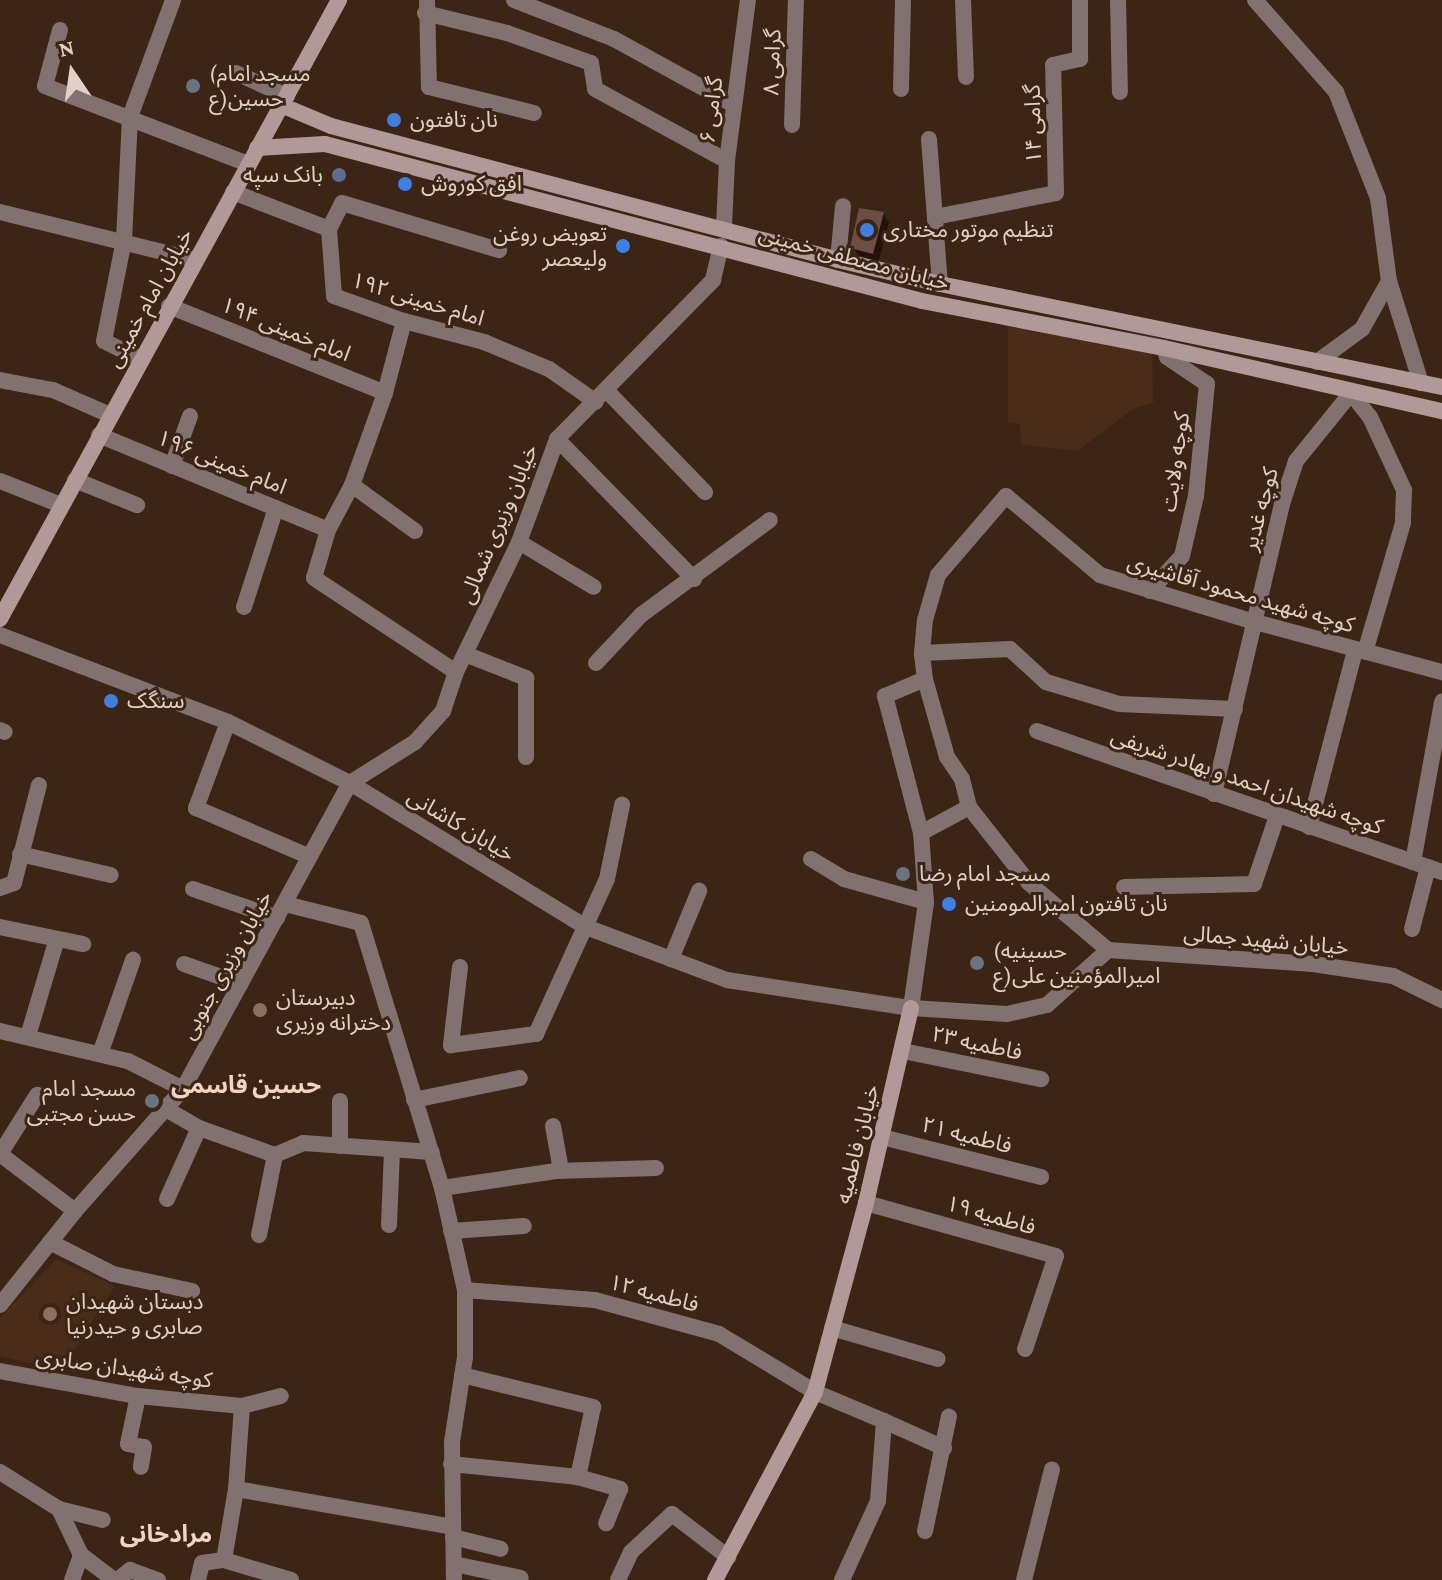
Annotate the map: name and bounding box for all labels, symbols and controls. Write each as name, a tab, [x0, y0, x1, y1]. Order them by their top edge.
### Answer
street label: گرامی ۸	[758, 28, 786, 96]
north arrow	[32, 32, 112, 112]
text: N	[56, 34, 77, 62]
place label: (مسجد امام حسین(ع	[209, 60, 311, 112]
street label: گرامی ۶	[694, 75, 728, 145]
marker: (مسجد امام حسین(ع	[184, 77, 202, 95]
street label: گرامی ۱۴	[1019, 84, 1047, 164]
place label: نان تافتون	[410, 107, 498, 133]
marker: نان تافتون	[385, 111, 403, 129]
place label: بانک سپه	[243, 162, 323, 188]
marker: بانک سپه	[330, 166, 348, 184]
place label: افق کوروش	[421, 171, 522, 197]
marker: افق کوروش	[396, 175, 414, 193]
place label: تنظیم موتور مختاری	[883, 217, 1053, 243]
place label: تعویض روغن ولیعصر	[493, 220, 607, 272]
street label: خیابان مصطفی خمینی	[756, 220, 952, 296]
marker: تنظیم موتور مختاری	[858, 221, 876, 239]
street label: خیابان امام خمینی	[100, 224, 198, 372]
marker: تعویض روغن ولیعصر	[614, 237, 632, 255]
street label: امام خمینی ۱۹۲	[348, 266, 488, 332]
street label: امام خمینی ۱۹۴	[217, 291, 355, 367]
street label: کوچه ولایت	[1155, 410, 1195, 514]
street label: امام خمینی ۱۹۶	[153, 424, 291, 500]
street label: خیابان وزیری شمالی	[452, 440, 544, 608]
street label: کوچه غدیر	[1236, 464, 1284, 554]
street label: کوچه شهید محمود آقاشیری	[1124, 548, 1358, 638]
place label: سنگک	[127, 688, 184, 714]
marker: سنگک	[102, 692, 120, 710]
street label: کوچه شهیدان احمد و بهادر شریفی	[1108, 722, 1386, 840]
street label: خیابان کاشانی	[403, 783, 519, 867]
place label: مسجد امام رضا	[919, 861, 1051, 887]
marker: مسجد امام رضا	[894, 865, 912, 883]
street label: خیابان وزیری جنوبی	[174, 886, 278, 1044]
place label: نان تافتون امیرالمومنین	[965, 891, 1168, 917]
marker: نان تافتون امیرالمومنین	[940, 895, 958, 913]
street label: خیابان شهید جمالی	[1182, 920, 1350, 960]
place label: (حسینیه امیرالمؤمنین علی(ع	[993, 937, 1160, 988]
marker: (حسینیه امیرالمؤمنین علی(ع	[968, 954, 986, 972]
place label: دبیرستان دخترانه وزیری	[276, 984, 391, 1036]
marker: دبیرستان دخترانه وزیری	[251, 1001, 269, 1019]
street label: فاطمیه ۲۳	[929, 1021, 1025, 1065]
district label: حسین قاسمی	[171, 1071, 321, 1099]
place label: مسجد امام حسن مجتبی	[27, 1075, 136, 1126]
street label: خیابان فاطمیه	[829, 1082, 885, 1206]
marker: مسجد امام حسن مجتبی	[143, 1092, 161, 1110]
street label: فاطمیه ۲۱	[919, 1111, 1015, 1159]
street label: فاطمیه ۱۹	[943, 1190, 1039, 1240]
street label: فاطمیه ۱۲	[606, 1268, 702, 1318]
place label: دبستان شهیدان صابری و حیدرنیا	[66, 1288, 204, 1340]
marker: دبستان شهیدان صابری و حیدرنیا	[41, 1305, 59, 1323]
street label: کوچه شهیدان صابری	[34, 1343, 214, 1393]
district label: مرادخانی	[120, 1520, 212, 1548]

